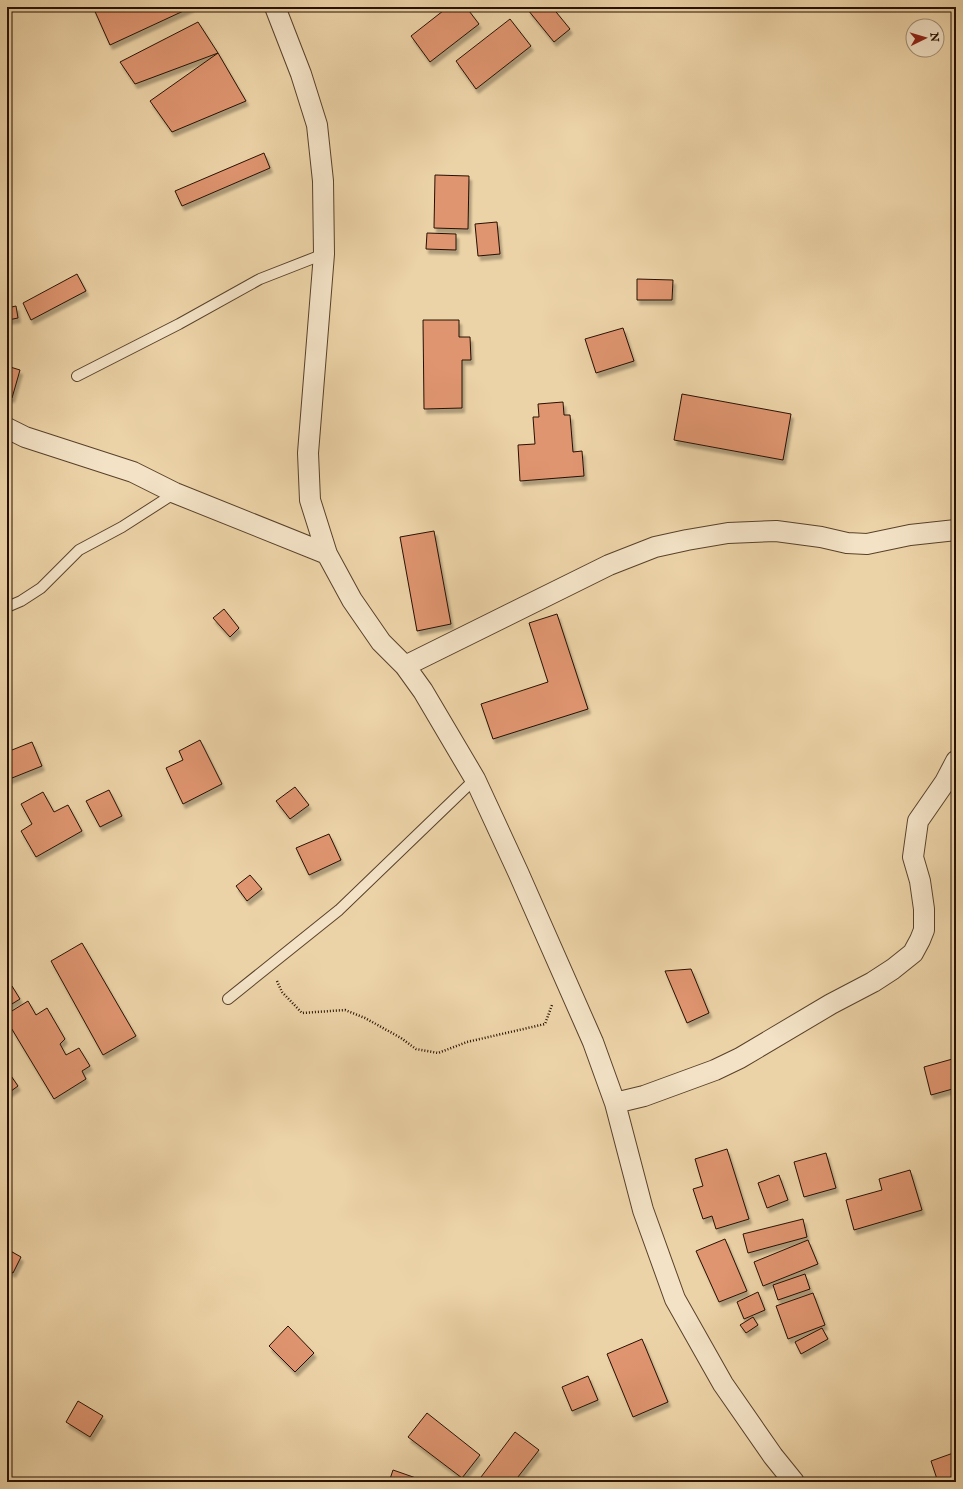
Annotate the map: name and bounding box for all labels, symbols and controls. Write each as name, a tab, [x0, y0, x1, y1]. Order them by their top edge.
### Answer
north arrow	[905, 18, 945, 58]
text: N	[926, 31, 941, 43]

